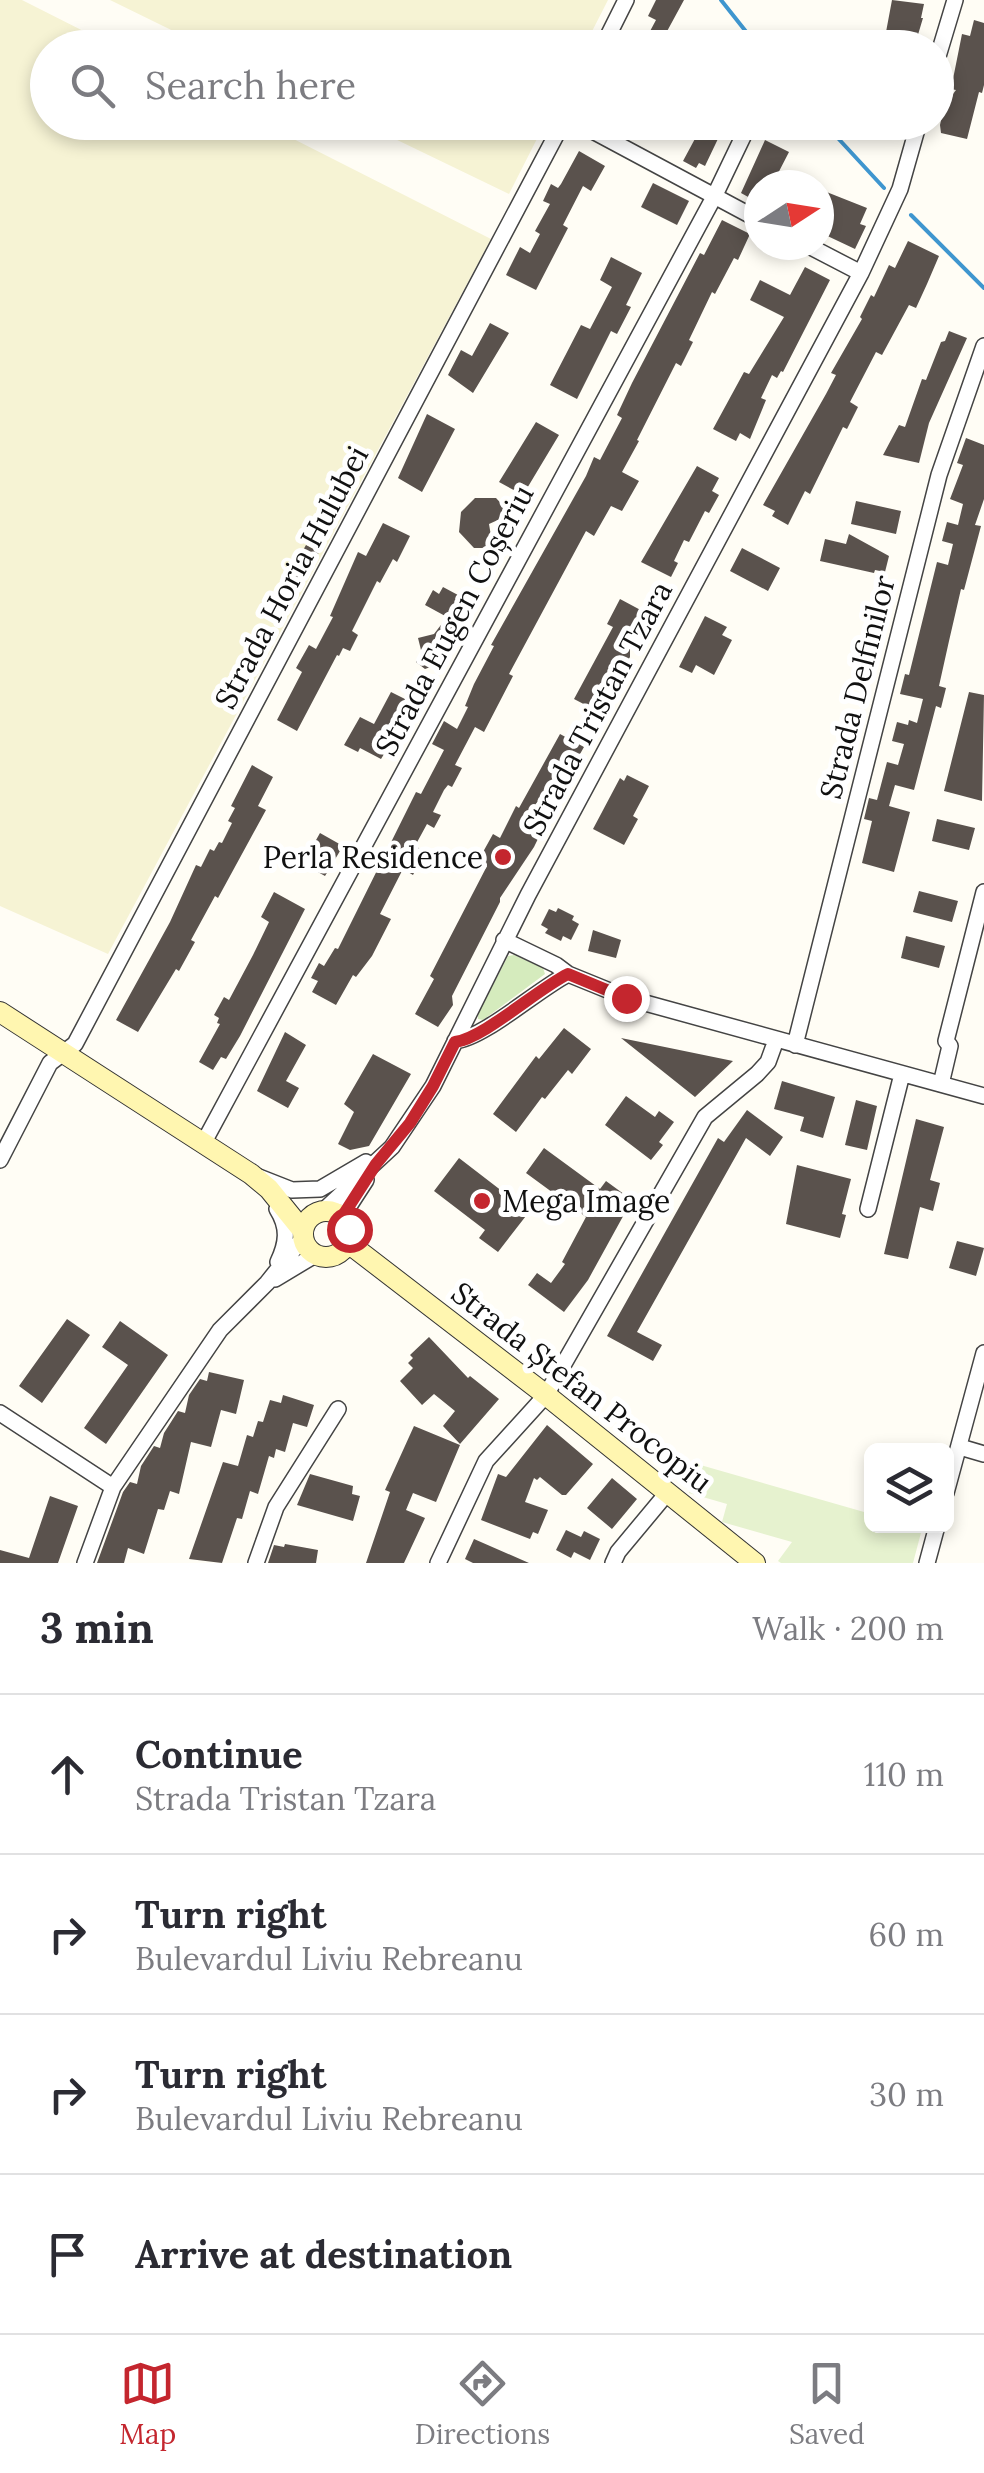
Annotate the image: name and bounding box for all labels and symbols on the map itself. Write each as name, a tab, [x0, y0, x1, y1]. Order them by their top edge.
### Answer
north arrow	[744, 170, 834, 260]
street label: Strada Horia Hulubei	[206, 439, 376, 715]
street label: Strada Eugen Coșeriu	[367, 478, 542, 762]
street label: Strada Delfinilor	[811, 571, 903, 803]
street label: Strada Tristan Tzara	[514, 574, 680, 842]
place label: Perla Residence	[263, 838, 483, 876]
marker: Perla Residence	[492, 846, 514, 868]
route end	[604, 976, 650, 1022]
place label: Mega Image	[502, 1182, 670, 1221]
marker: Mega Image	[471, 1190, 493, 1212]
route start	[327, 1207, 373, 1253]
street label: Strada Ștefan Procopiu	[443, 1273, 720, 1502]

